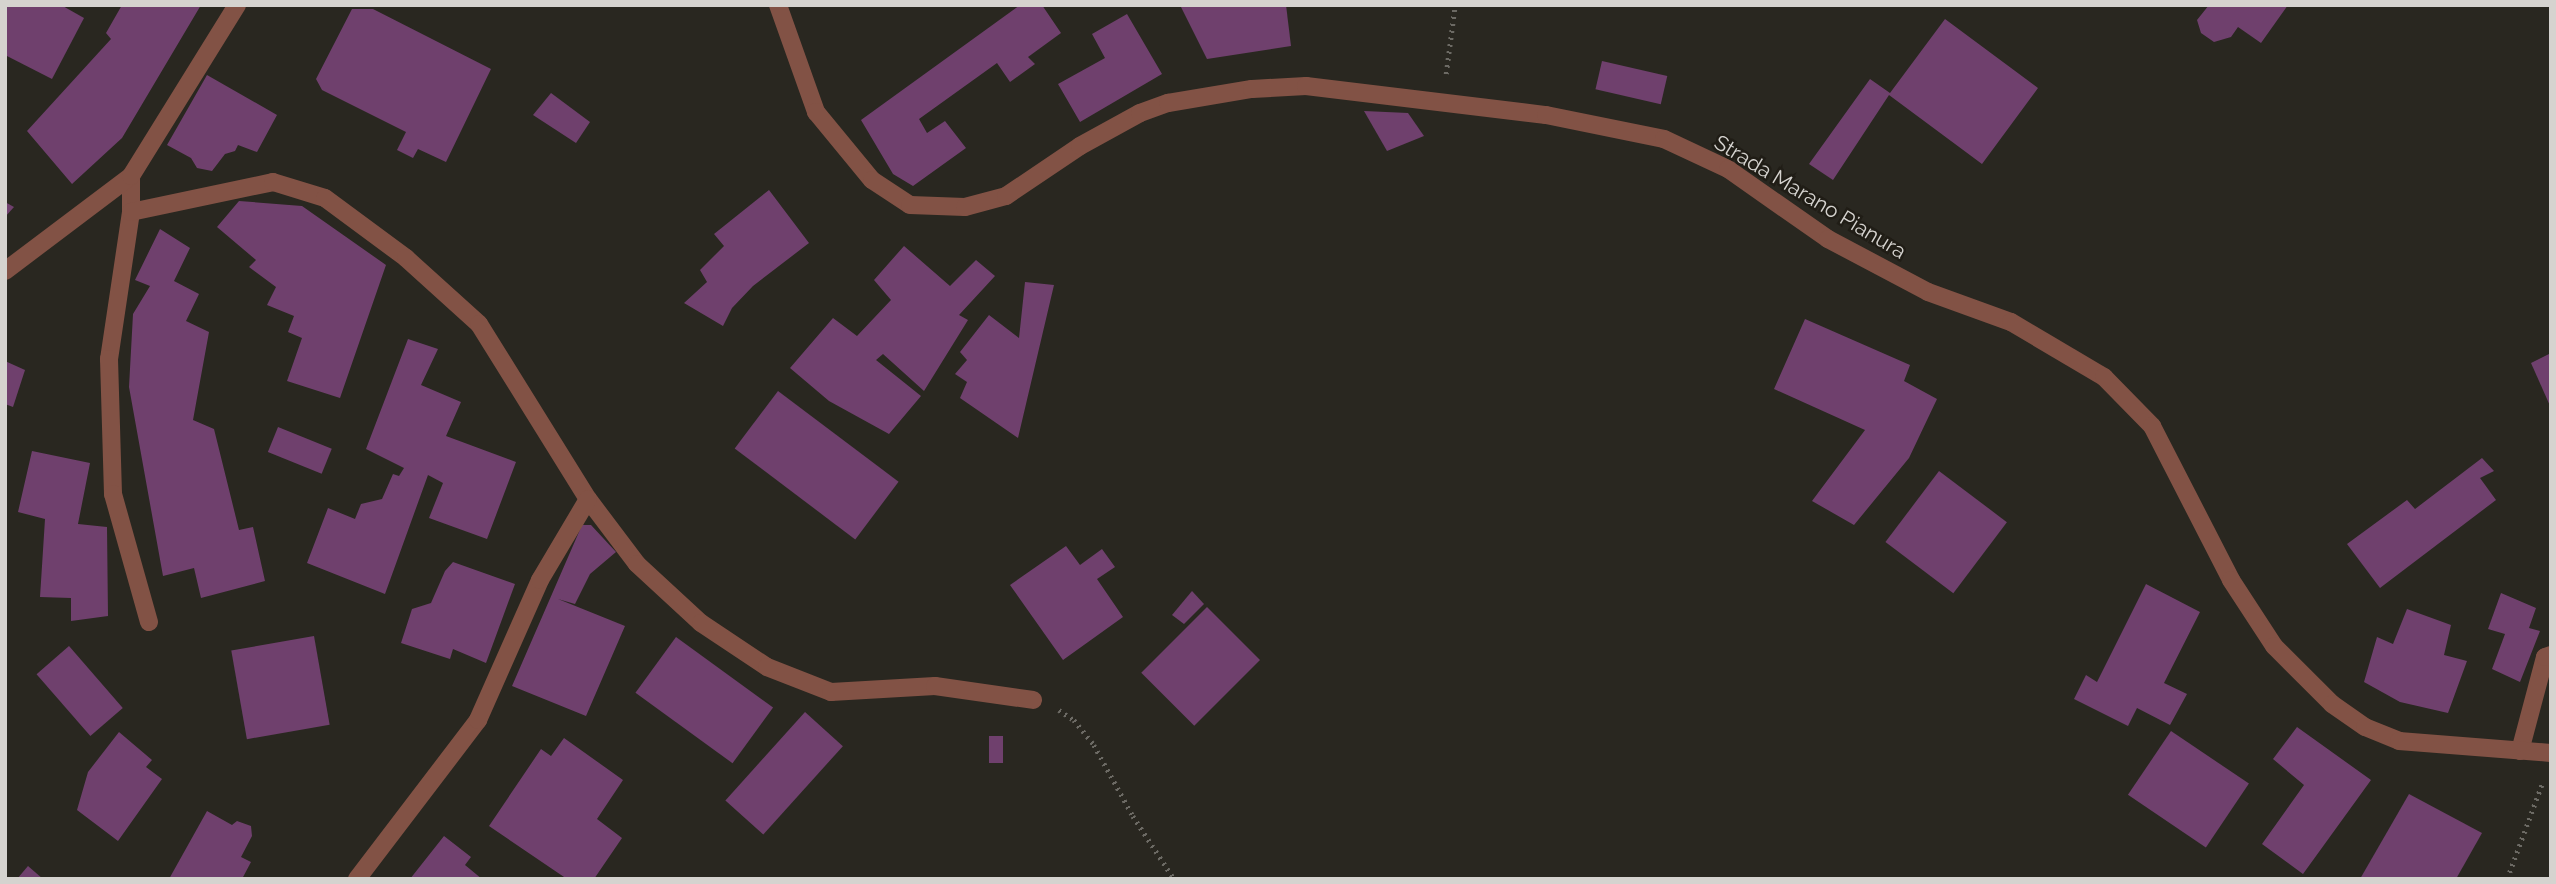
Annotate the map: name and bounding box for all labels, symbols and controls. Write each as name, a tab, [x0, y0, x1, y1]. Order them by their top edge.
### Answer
street label: Strada Marano Pianura	[1709, 130, 1911, 264]

